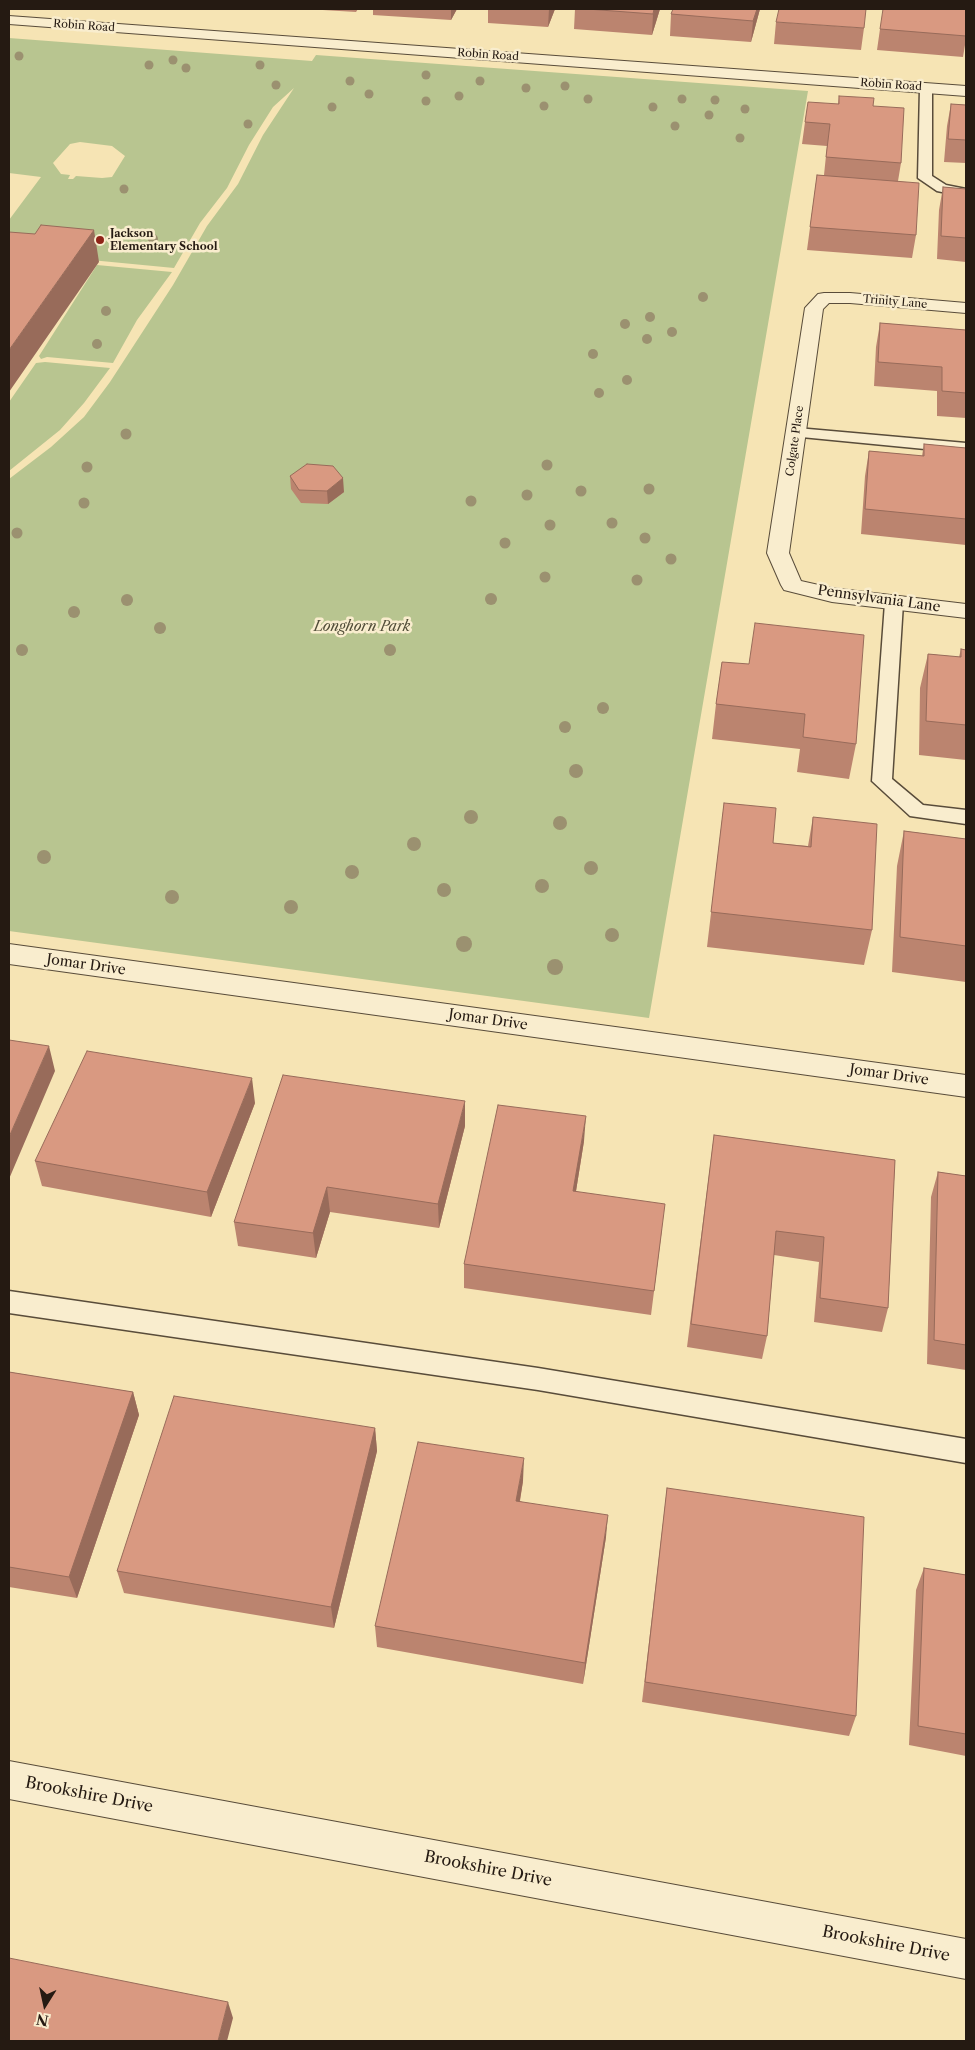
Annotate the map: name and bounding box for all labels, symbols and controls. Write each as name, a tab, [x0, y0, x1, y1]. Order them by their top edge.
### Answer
street label: Robin Road	[53, 17, 115, 35]
street label: Robin Road	[457, 46, 519, 64]
street label: Robin Road	[860, 76, 922, 94]
place label: Jackson Elementary School	[110, 227, 218, 253]
marker: Jackson Elementary School	[94, 234, 106, 246]
street label: Trinity Lane	[862, 293, 928, 311]
street label: Colgate Place	[784, 405, 806, 477]
street label: Pennsylvania Lane	[816, 582, 942, 616]
park label: Longhorn Park	[314, 619, 410, 635]
street label: Jomar Drive	[45, 951, 127, 979]
street label: Jomar Drive	[447, 1006, 529, 1034]
street label: Jomar Drive	[848, 1061, 930, 1089]
street label: Brookshire Drive	[24, 1773, 154, 1817]
street label: Brookshire Drive	[423, 1847, 553, 1891]
street label: Brookshire Drive	[821, 1922, 951, 1966]
north arrow	[20, 1980, 70, 2030]
text: N	[35, 2010, 50, 2030]

